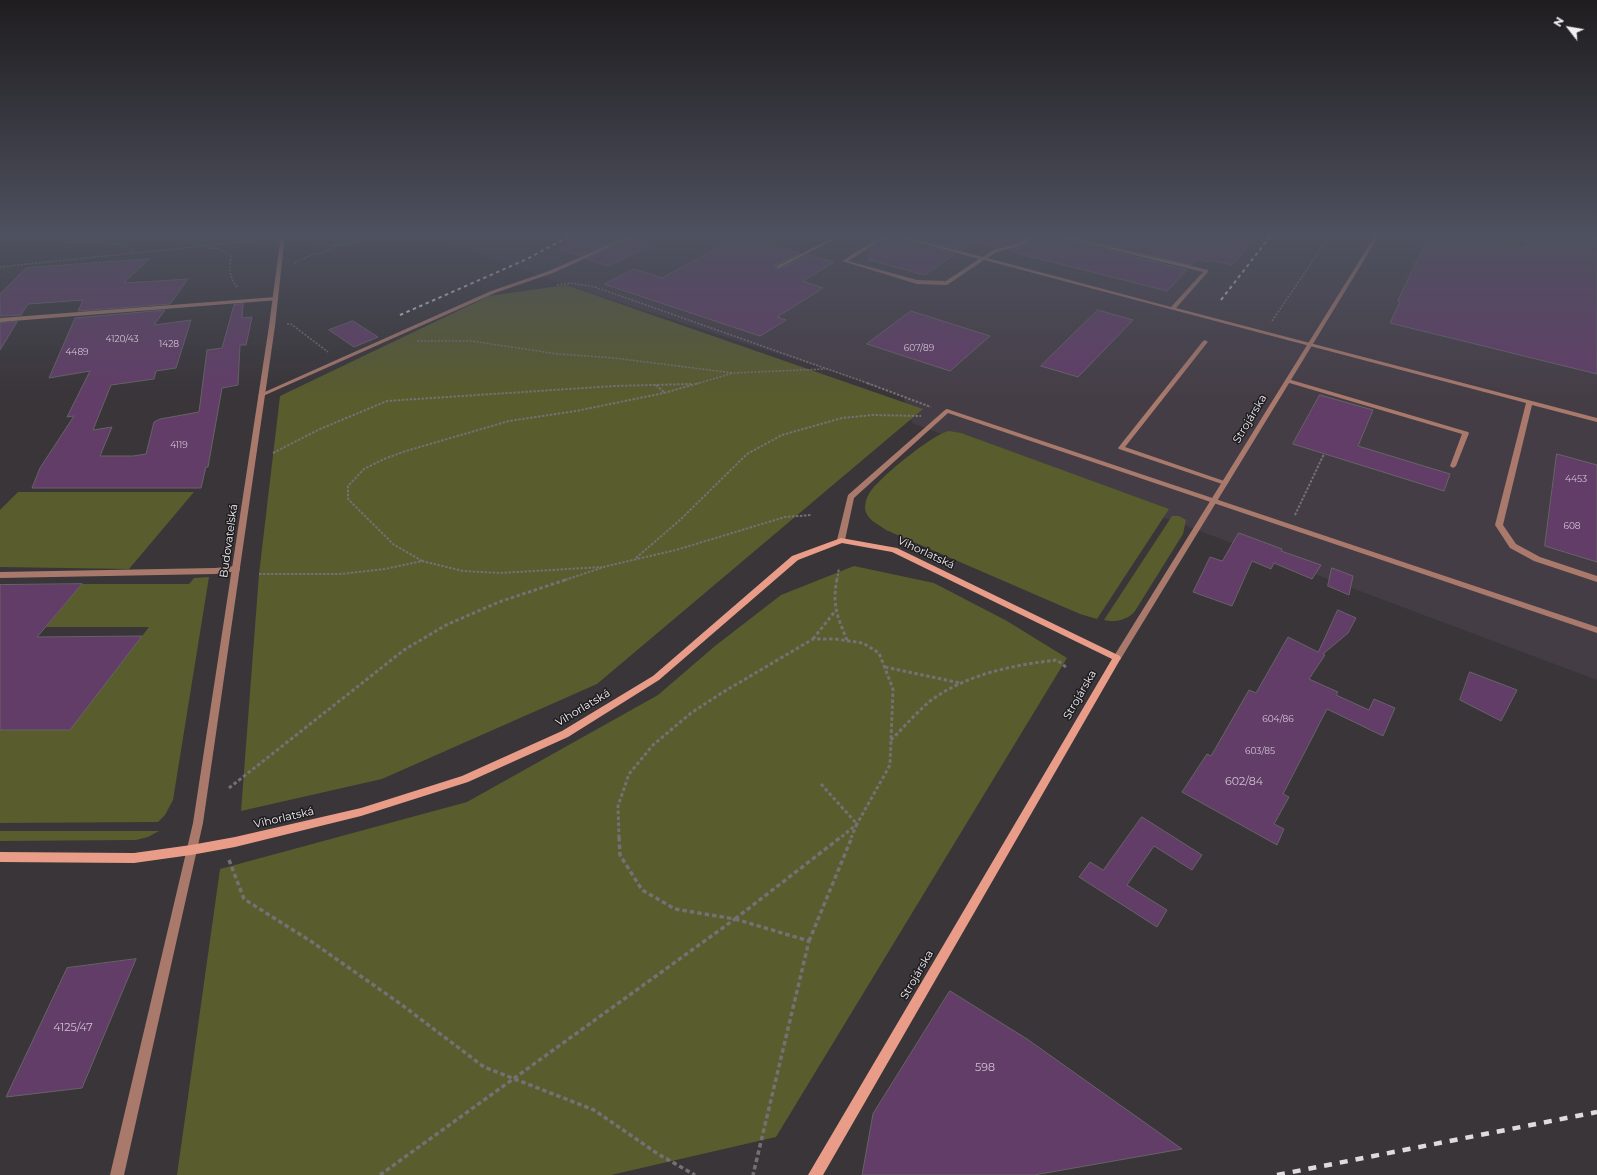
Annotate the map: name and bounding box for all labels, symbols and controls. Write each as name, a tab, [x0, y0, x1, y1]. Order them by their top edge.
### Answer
north arrow	[1549, 8, 1589, 48]
text: N	[1550, 14, 1567, 29]
house number: 4120/43	[105, 334, 139, 344]
house number: 1428	[159, 339, 179, 349]
house number: 607/89	[904, 343, 934, 353]
house number: 4489	[65, 347, 89, 357]
street label: Strojárska	[1230, 392, 1270, 446]
house number: 4119	[170, 440, 188, 450]
house number: 4453	[1565, 474, 1587, 484]
street label: Budovateľská	[217, 503, 241, 579]
house number: 608	[1563, 521, 1581, 531]
street label: Vihorlatská	[895, 534, 957, 572]
street label: Strojárska	[1061, 668, 1099, 722]
street label: Vihorlatská	[553, 687, 613, 729]
house number: 604/86	[1262, 714, 1294, 724]
house number: 603/85	[1245, 746, 1275, 756]
house number: 602/84	[1225, 775, 1263, 789]
street label: Vihorlatská	[253, 805, 315, 831]
street label: Strojárska	[898, 948, 936, 1002]
house number: 4125/47	[53, 1021, 93, 1035]
house number: 598	[975, 1061, 995, 1075]

